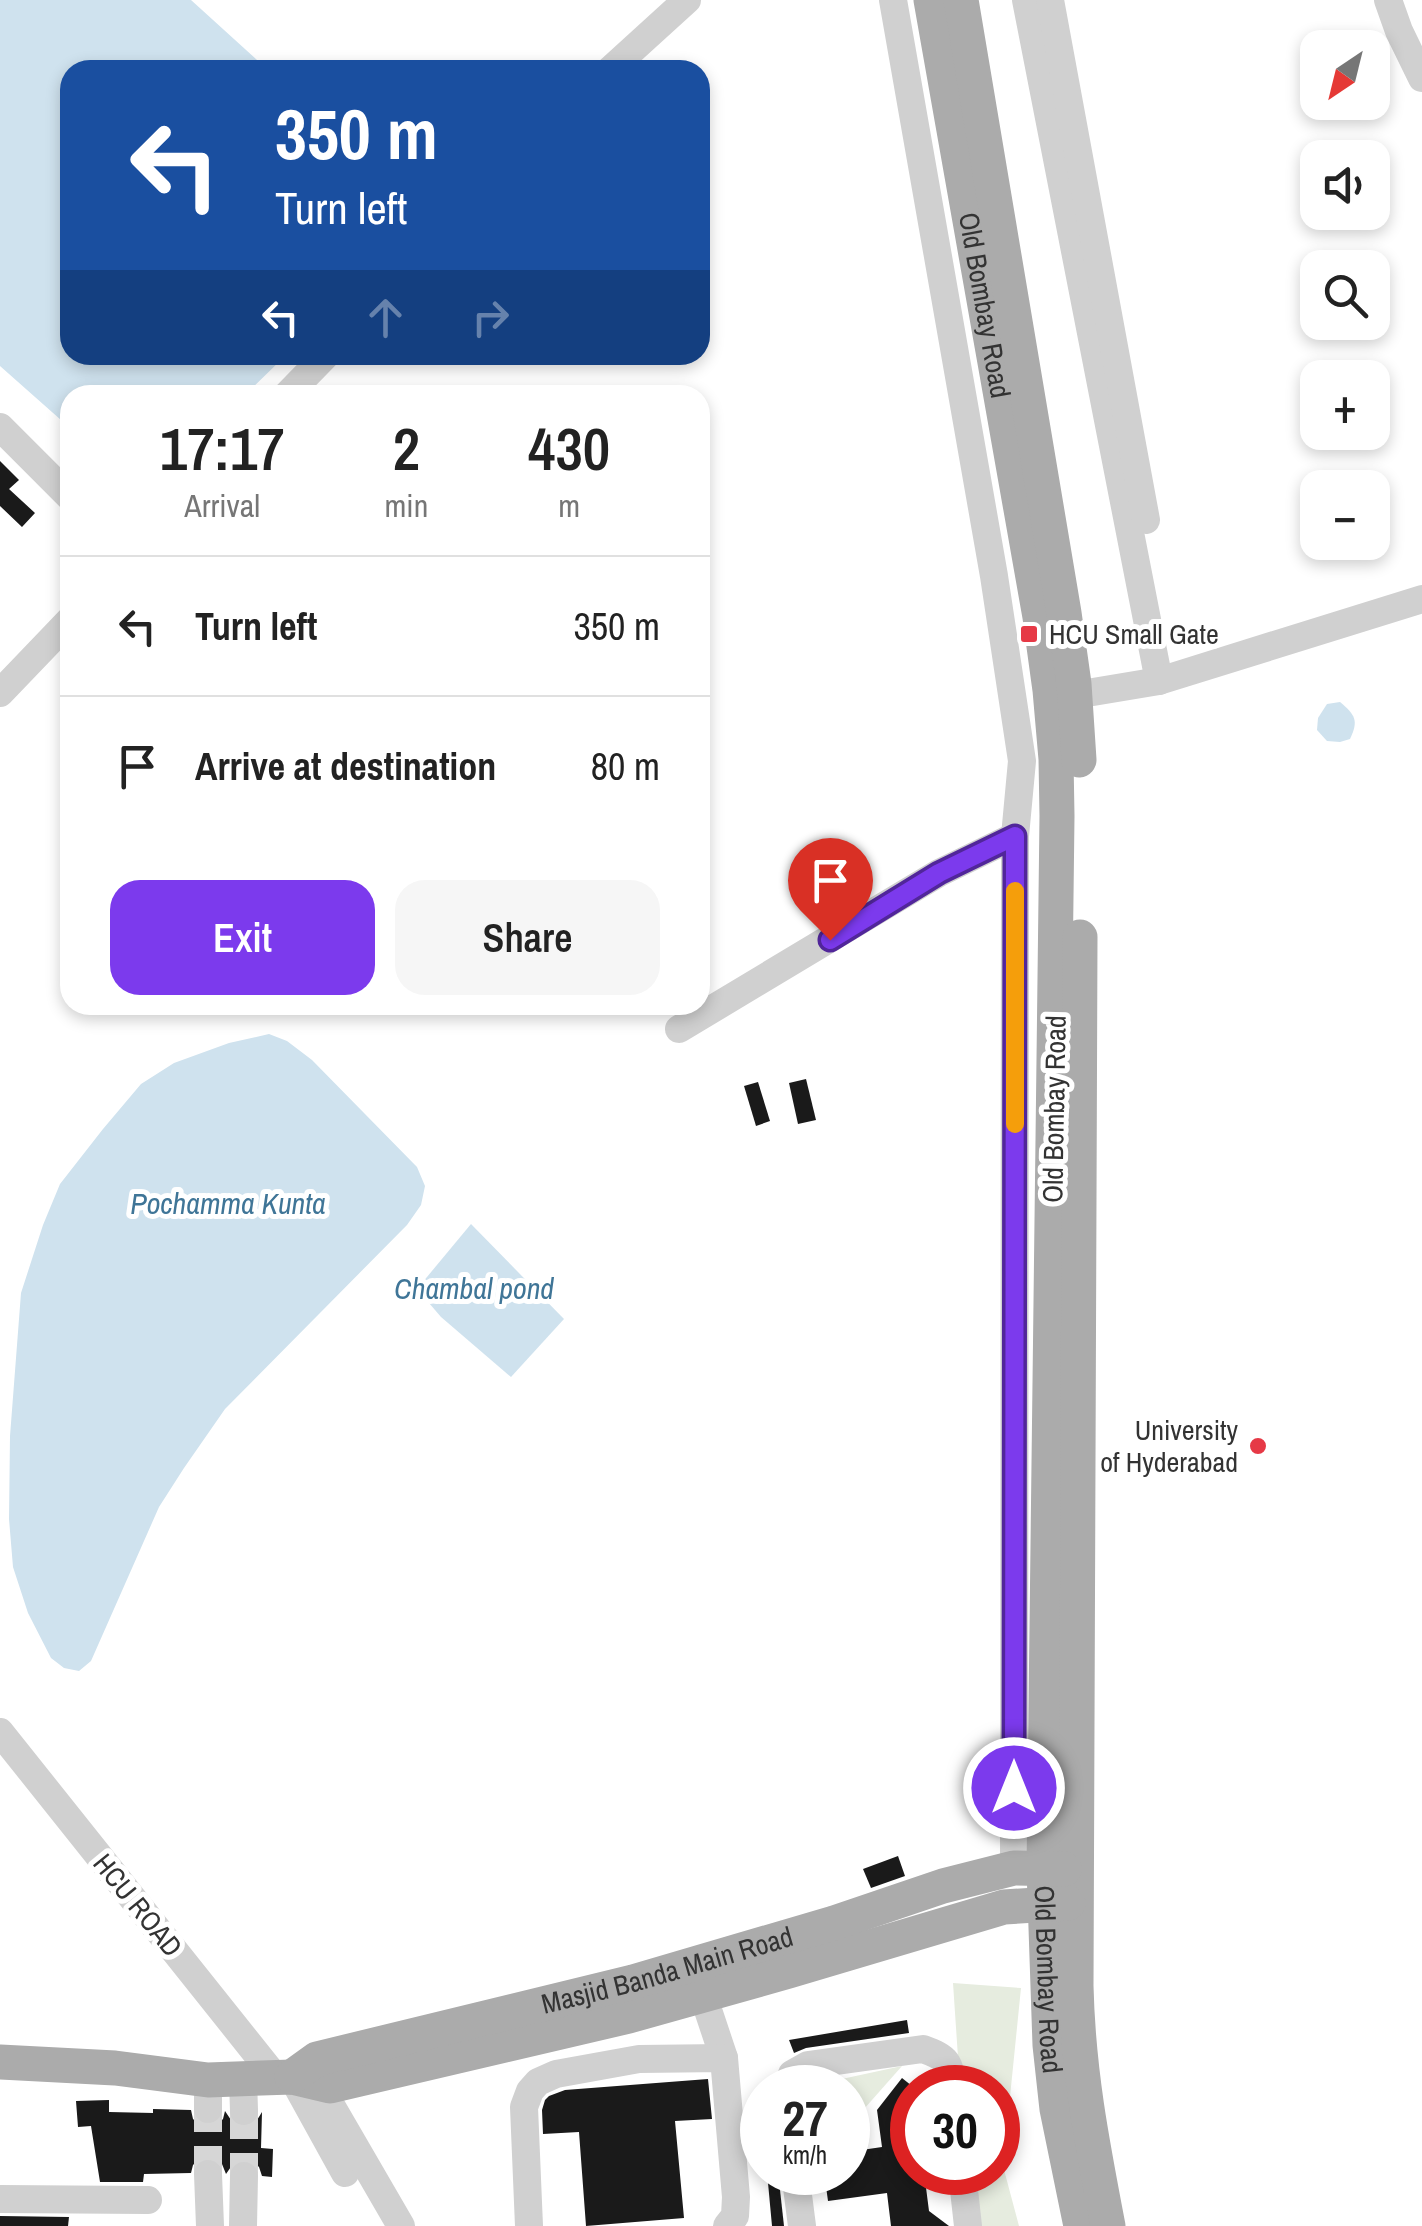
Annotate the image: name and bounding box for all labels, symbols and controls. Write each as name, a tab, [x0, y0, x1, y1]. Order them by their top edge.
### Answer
north arrow	[1300, 30, 1390, 120]
map controls	[1300, 30, 1390, 560]
text: 350 m	[275, 87, 438, 181]
icon: left	[110, 100, 240, 230]
button: sound	[1300, 140, 1390, 230]
text: Turn left	[275, 177, 407, 238]
street label: Old Bombay Road	[950, 210, 1020, 401]
button: search	[1300, 250, 1390, 340]
icon: left	[253, 290, 308, 345]
icon: ahead	[358, 290, 413, 345]
icon: right	[463, 290, 518, 345]
button: +	[1300, 360, 1390, 450]
text: 17:17	[160, 408, 285, 489]
text: 2	[393, 408, 420, 489]
text: 430	[528, 408, 610, 489]
button: −	[1300, 470, 1390, 560]
text: Arrival	[184, 484, 260, 527]
text: min	[385, 484, 428, 527]
text: m	[558, 484, 580, 527]
icon: left	[110, 599, 165, 654]
text: Turn left	[195, 601, 317, 652]
text: 350 m	[573, 601, 660, 652]
place label: HCU Small Gate	[1049, 615, 1219, 653]
marker: HCU Small Gate	[1018, 623, 1040, 645]
icon: arrive	[110, 739, 165, 794]
text: Arrive at destination	[195, 741, 496, 792]
text: 80 m	[591, 741, 660, 792]
pin	[788, 838, 873, 941]
icon: arrive	[803, 853, 858, 908]
button: Exit	[110, 880, 375, 995]
button: Share	[395, 880, 660, 995]
street label: Old Bombay Road	[1033, 1015, 1075, 1203]
water label: Pochamma Kunta	[130, 1183, 326, 1223]
water label: Chambal pond	[394, 1268, 554, 1308]
place label: University of Hyderabad	[1100, 1411, 1239, 1481]
marker: University of Hyderabad	[1247, 1435, 1269, 1457]
position arrow	[962, 1736, 1066, 1840]
street label: HCU ROAD	[85, 1845, 191, 1965]
street label: Old Bombay Road	[1026, 1885, 1072, 2075]
street label: Masjid Banda Main Road	[537, 1917, 797, 2023]
speed limit sign: 30	[890, 2065, 1020, 2195]
text: 27	[782, 2084, 828, 2152]
text: km/h	[783, 2138, 827, 2172]

